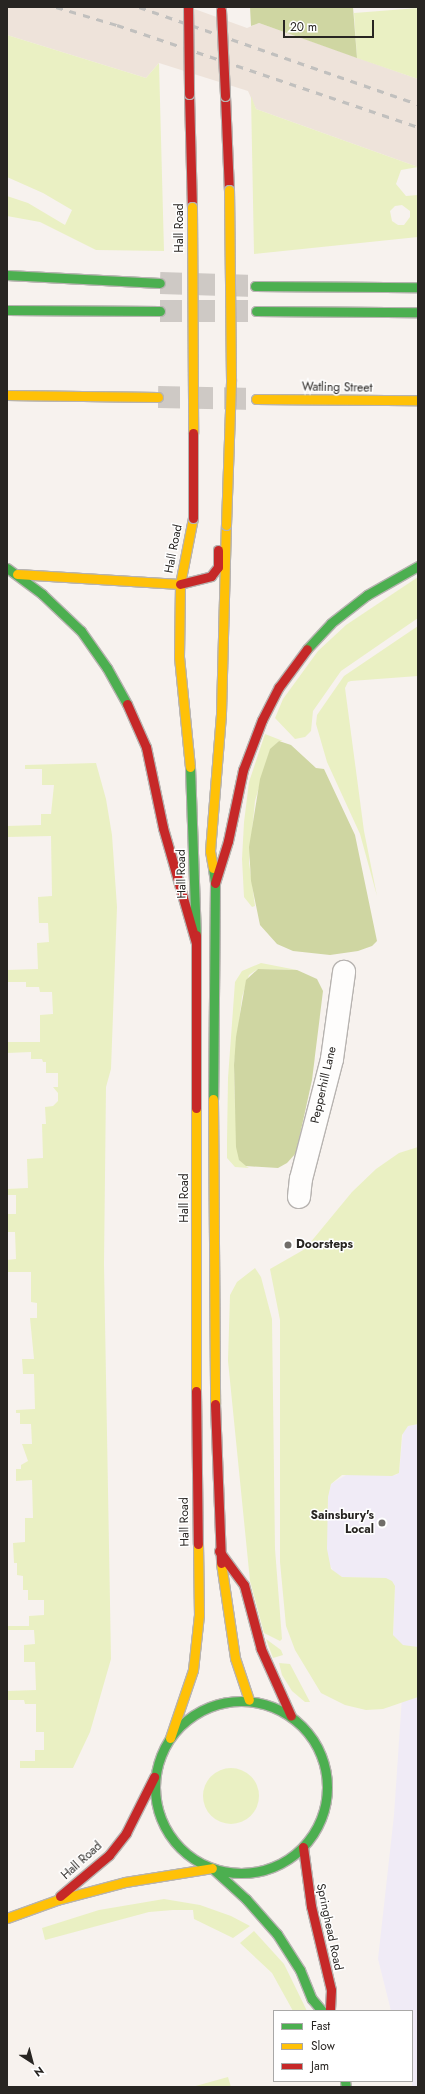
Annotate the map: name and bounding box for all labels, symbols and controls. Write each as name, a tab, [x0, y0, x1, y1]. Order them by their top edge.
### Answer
scale bar	[285, 12, 376, 38]
text: 20 m	[290, 18, 317, 36]
street label: Hall Road	[173, 203, 187, 253]
street label: Watling Street	[302, 380, 372, 396]
street label: Hall Road	[162, 523, 186, 575]
street label: Hall Road	[174, 849, 190, 899]
street label: Pepperhill Lane	[308, 1045, 340, 1125]
street label: Hall Road	[178, 1173, 192, 1223]
place label: Doorsteps	[296, 1238, 353, 1252]
marker: Doorsteps	[283, 1240, 293, 1250]
street label: Hall Road	[177, 1497, 193, 1547]
place label: Sainsbury's Local	[311, 1509, 374, 1537]
marker: Sainsbury's Local	[377, 1518, 387, 1528]
street label: Hall Road	[59, 1839, 105, 1883]
street label: Springhead Road	[313, 1882, 345, 1972]
legend	[273, 2010, 413, 2082]
text: Fast	[311, 2017, 330, 2035]
text: Slow	[311, 2037, 335, 2055]
north arrow	[12, 2042, 52, 2082]
text: Jam	[311, 2057, 329, 2075]
text: N	[31, 2063, 47, 2081]

